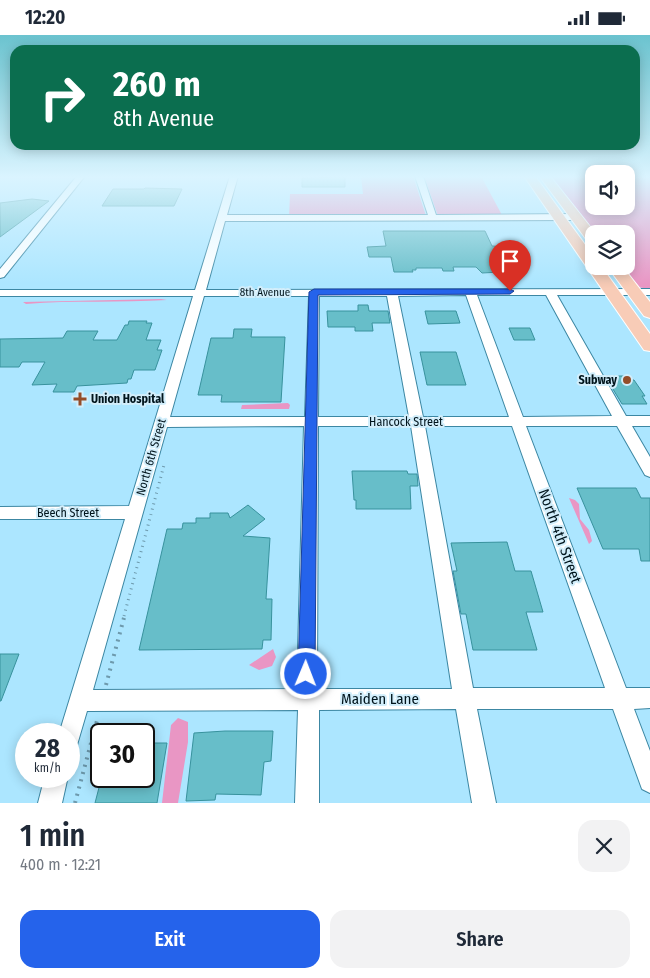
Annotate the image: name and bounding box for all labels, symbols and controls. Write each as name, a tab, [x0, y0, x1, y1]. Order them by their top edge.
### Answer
text: 12:20	[25, 6, 65, 29]
text: 260 m	[113, 63, 201, 105]
icon: right	[30, 65, 95, 130]
text: 8th Avenue	[113, 105, 214, 132]
map controls	[585, 165, 635, 275]
button: sound	[585, 165, 635, 215]
button: layers	[585, 225, 635, 275]
pin	[489, 240, 531, 291]
icon: arrive	[496, 247, 524, 275]
street label: 8th Avenue	[240, 286, 290, 299]
place label: Subway	[578, 373, 617, 387]
marker: Subway	[621, 374, 633, 386]
marker: Union Hospital	[73, 392, 87, 406]
place label: Union Hospital	[91, 392, 165, 406]
street label: Hancock Street	[369, 415, 443, 429]
street label: North 6th Street	[133, 417, 169, 497]
street label: North 4th Street	[535, 486, 585, 586]
street label: Beech Street	[37, 506, 99, 520]
position arrow	[279, 647, 331, 699]
street label: Maiden Lane	[341, 690, 419, 708]
speed limit sign: 30	[90, 723, 155, 788]
text: 28	[35, 734, 60, 764]
text: km/h	[34, 761, 61, 775]
text: 1 min	[20, 818, 85, 854]
button: close	[578, 820, 630, 872]
text: 400 m · 12:21	[20, 855, 101, 874]
button: Exit	[20, 910, 320, 968]
button: Share	[330, 910, 630, 968]

